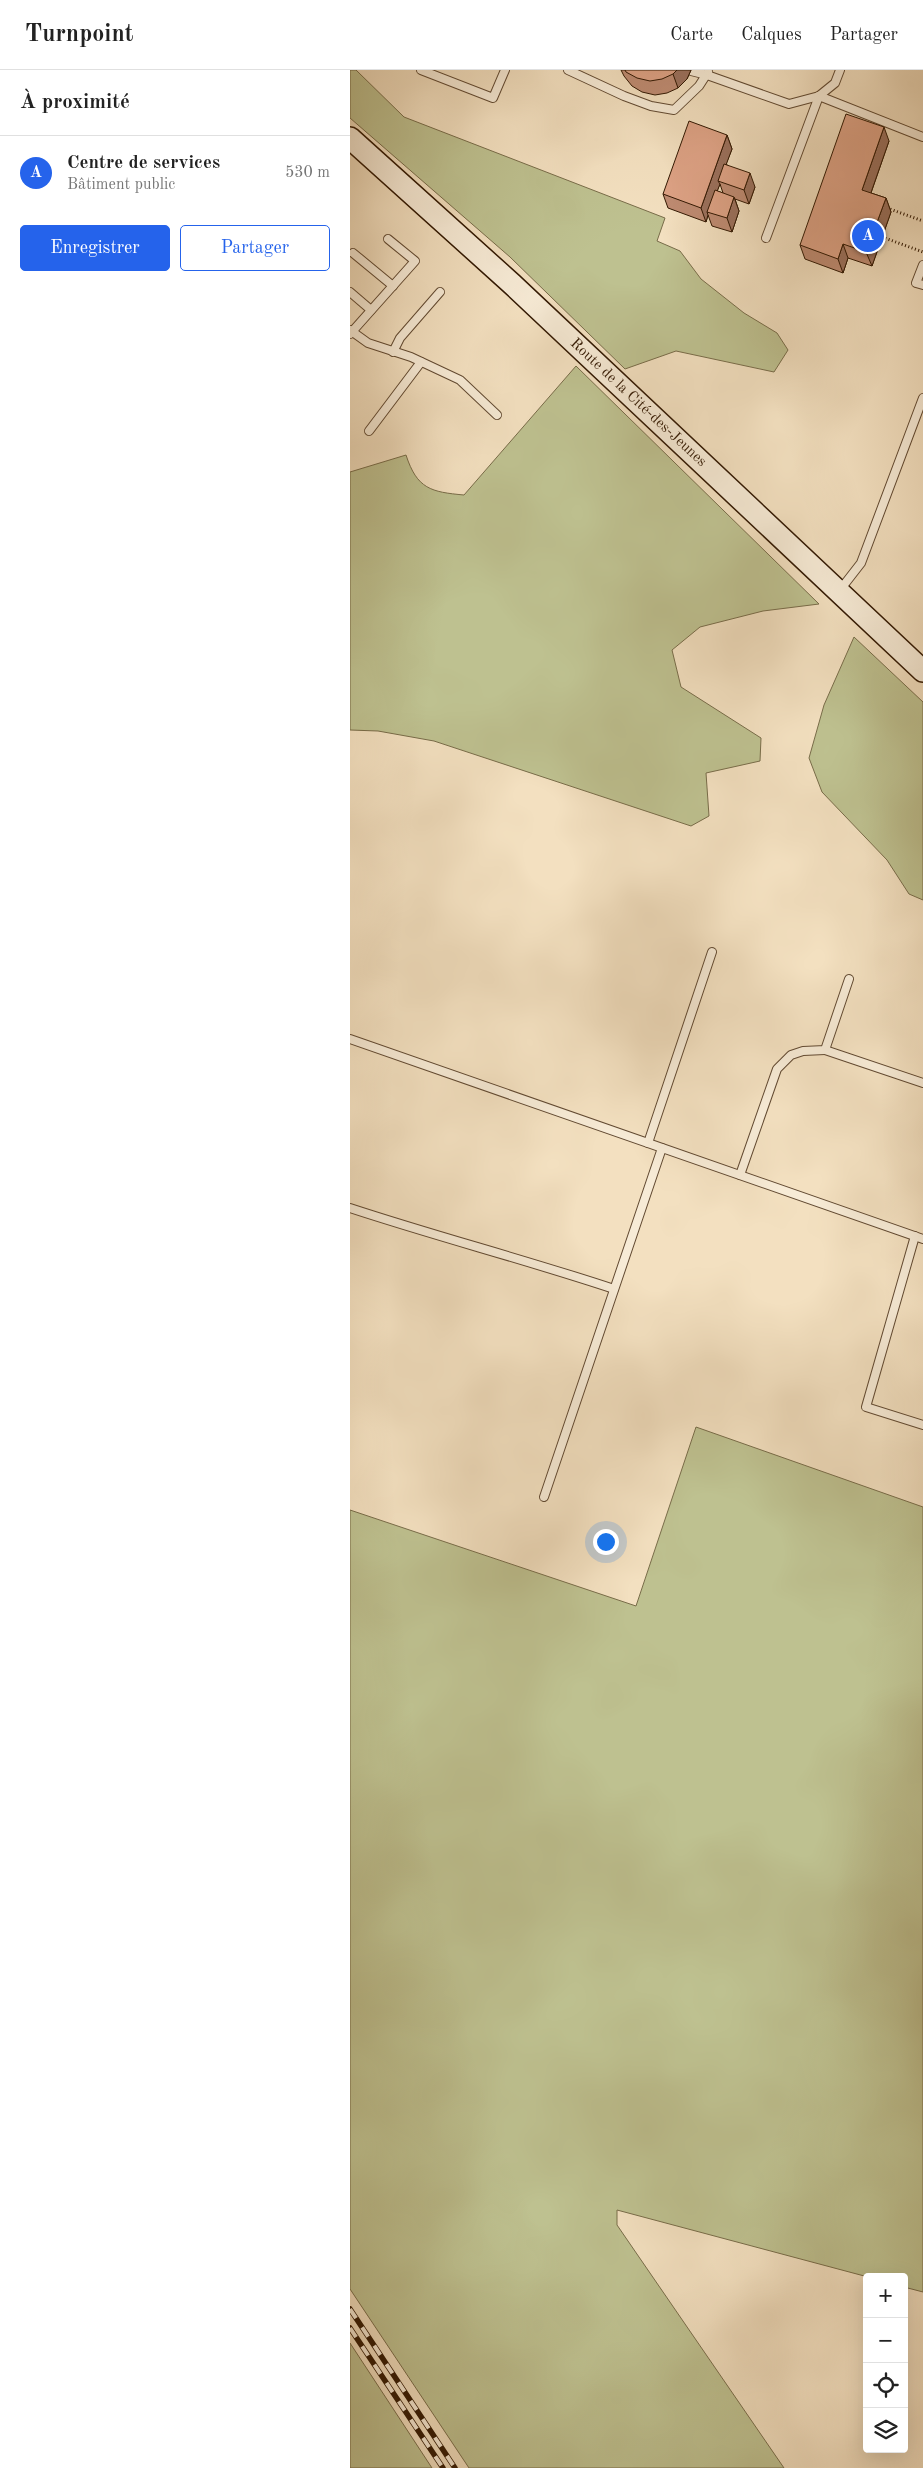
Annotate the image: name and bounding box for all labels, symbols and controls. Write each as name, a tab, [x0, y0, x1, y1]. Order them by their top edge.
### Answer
text: Turnpoint	[25, 23, 133, 47]
text: Carte	[670, 26, 713, 44]
text: Calques	[741, 26, 802, 44]
text: Partager	[830, 26, 898, 44]
text: À proximité	[20, 92, 130, 113]
text: Centre de services	[67, 154, 220, 173]
text: A	[30, 165, 42, 181]
text: 530 m	[285, 165, 330, 181]
text: Bâtiment public	[67, 177, 175, 193]
pin: A	[852, 217, 884, 255]
button: Enregistrer	[20, 225, 170, 271]
button: Partager	[180, 225, 330, 271]
street label: Route de la Cité-des-Jeunes	[567, 336, 709, 470]
your location	[593, 1529, 619, 1555]
map controls	[863, 2273, 908, 2453]
button: +	[863, 2273, 908, 2318]
button: −	[863, 2318, 908, 2363]
button: locate	[863, 2363, 908, 2408]
button: layers	[863, 2408, 908, 2453]

